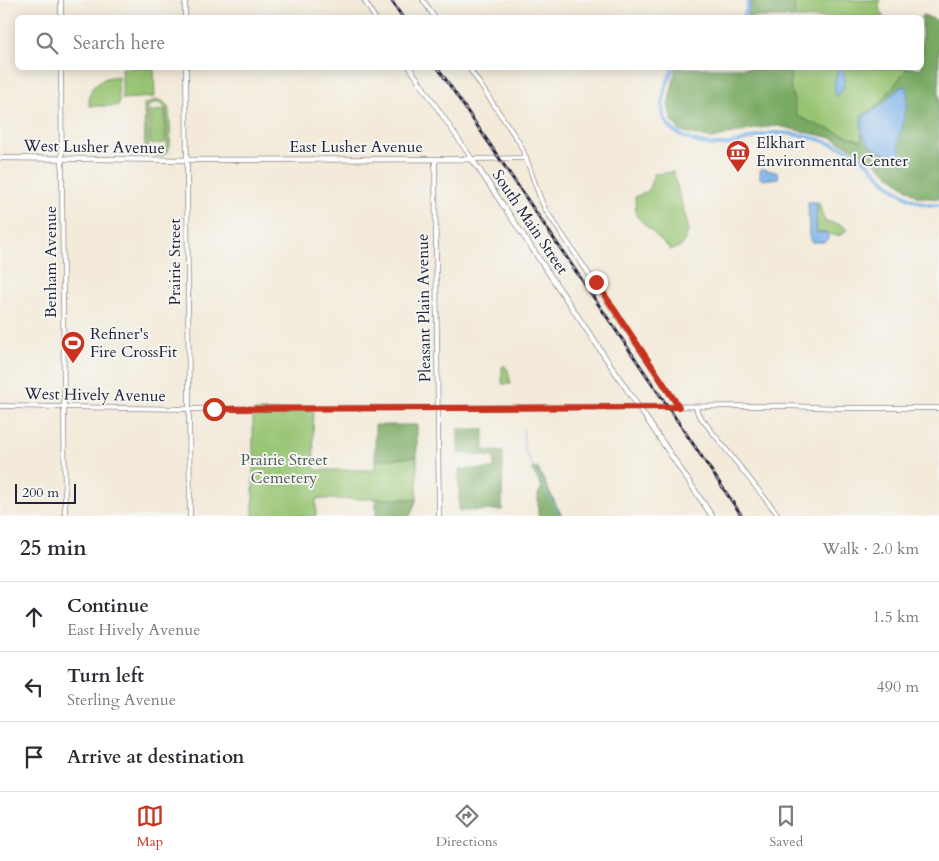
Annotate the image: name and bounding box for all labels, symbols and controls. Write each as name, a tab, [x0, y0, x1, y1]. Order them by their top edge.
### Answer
search box	[15, 15, 924, 70]
icon: search	[33, 29, 61, 57]
text: Search here	[73, 30, 165, 56]
place label: Elkhart Environmental Center	[756, 132, 908, 172]
street label: West Lusher Avenue	[22, 135, 165, 159]
street label: East Lusher Avenue	[289, 136, 423, 158]
museum icon: Elkhart Environmental Center	[725, 139, 751, 173]
street label: South Main Street	[487, 165, 573, 279]
street label: Benham Avenue	[40, 206, 62, 318]
street label: Prairie Street	[164, 218, 186, 306]
street label: Pleasant Plain Avenue	[412, 233, 436, 383]
route end	[585, 271, 608, 294]
place label: Refiner's Fire CrossFit	[90, 323, 177, 363]
sports icon: Refiner's Fire CrossFit	[60, 330, 86, 364]
street label: West Hively Avenue	[23, 383, 166, 407]
route start	[203, 398, 226, 421]
park label: Prairie Street Cemetery	[240, 449, 328, 489]
scale bar	[15, 481, 76, 504]
text: 200 m	[22, 483, 59, 502]
text: 25 min	[20, 534, 87, 563]
text: Walk · 2.0 km	[822, 538, 919, 560]
text: Continue	[67, 593, 149, 619]
icon: ahead	[20, 603, 48, 631]
text: 1.5 km	[872, 606, 919, 628]
text: East Hively Avenue	[67, 619, 200, 641]
text: Turn left	[67, 663, 144, 689]
icon: left	[20, 673, 48, 701]
text: 490 m	[877, 676, 919, 698]
text: Sterling Avenue	[67, 689, 176, 711]
icon: arrive	[20, 743, 48, 771]
text: Arrive at destination	[67, 744, 244, 770]
tab: Map	[136, 802, 164, 851]
tab: Directions	[436, 802, 497, 851]
tab: Saved	[769, 802, 803, 851]

